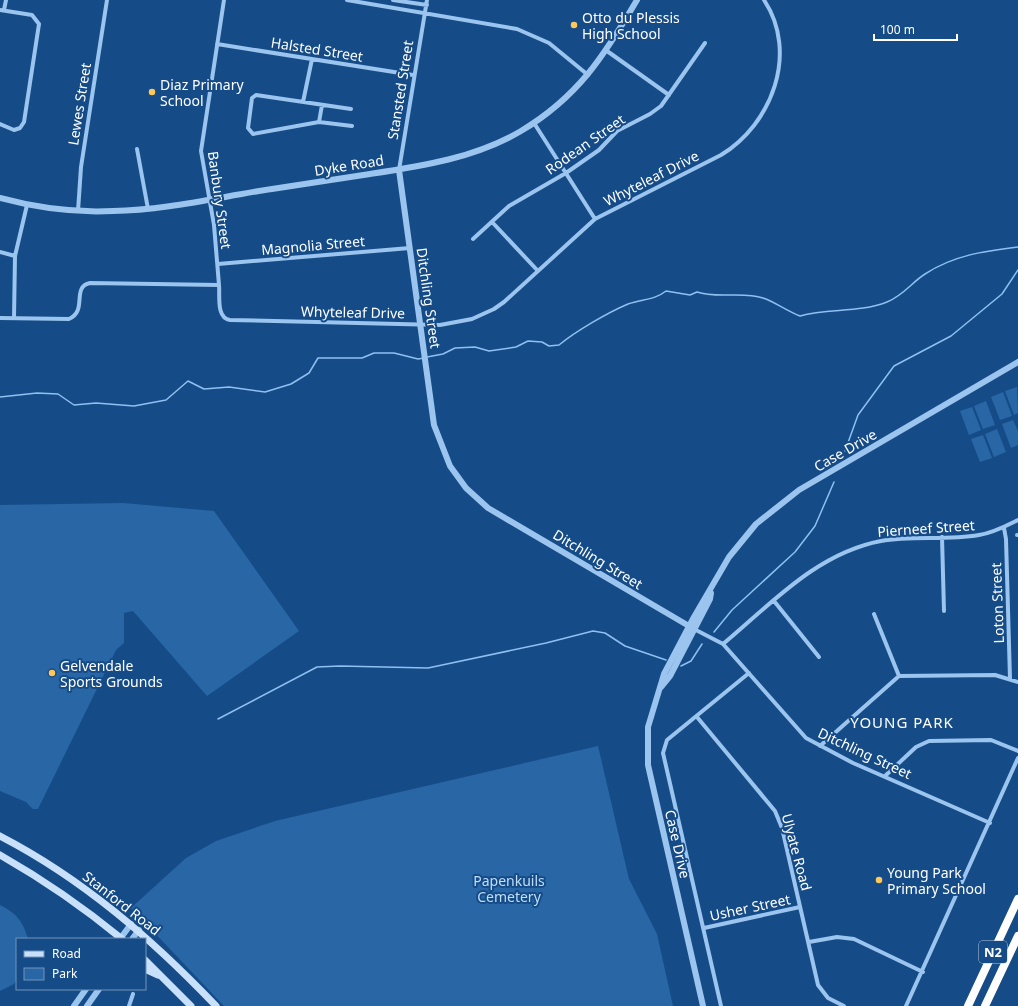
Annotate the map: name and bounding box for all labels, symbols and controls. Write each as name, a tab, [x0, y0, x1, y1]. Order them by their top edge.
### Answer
place label: Otto du Plessis High School	[582, 8, 680, 43]
scale bar	[874, 16, 957, 42]
marker: Otto du Plessis High School	[569, 20, 579, 30]
text: 100 m	[880, 21, 915, 38]
street label: Halsted Street	[270, 32, 364, 66]
street label: Stansted Street	[383, 39, 417, 141]
street label: Lewes Street	[63, 61, 95, 147]
place label: Diaz Primary School	[160, 75, 244, 110]
marker: Diaz Primary School	[147, 87, 157, 97]
street label: Rodean Street	[541, 110, 629, 178]
street label: Whyteleaf Drive	[600, 146, 702, 210]
street label: Banbury Street	[204, 150, 236, 250]
street label: Dyke Road	[313, 150, 385, 180]
street label: Magnolia Street	[260, 231, 366, 259]
street label: Ditchling Street	[413, 246, 445, 350]
street label: Whyteleaf Drive	[301, 302, 405, 322]
street label: Case Drive	[810, 424, 880, 476]
street label: Pierneef Street	[877, 515, 975, 541]
street label: Ditchling Street	[550, 525, 646, 593]
street label: Loton Street	[986, 562, 1008, 644]
place label: Gelvendale Sports Grounds	[60, 656, 163, 691]
marker: Gelvendale Sports Grounds	[47, 668, 57, 678]
district label: YOUNG PARK	[850, 712, 954, 732]
street label: Ditchling Street	[815, 723, 915, 783]
street label: Case Drive	[661, 808, 695, 880]
street label: Ulyate Road	[778, 811, 816, 893]
place label: Young Park Primary School	[887, 863, 986, 898]
street label: Stanford Road	[79, 867, 165, 939]
park label: Papenkuils Cemetery	[473, 871, 545, 906]
marker: Young Park Primary School	[874, 875, 884, 885]
street label: Usher Street	[708, 889, 792, 925]
legend	[16, 938, 146, 990]
road number: N2	[979, 941, 1007, 963]
text: Road	[52, 945, 81, 962]
text: Park	[52, 965, 78, 982]

